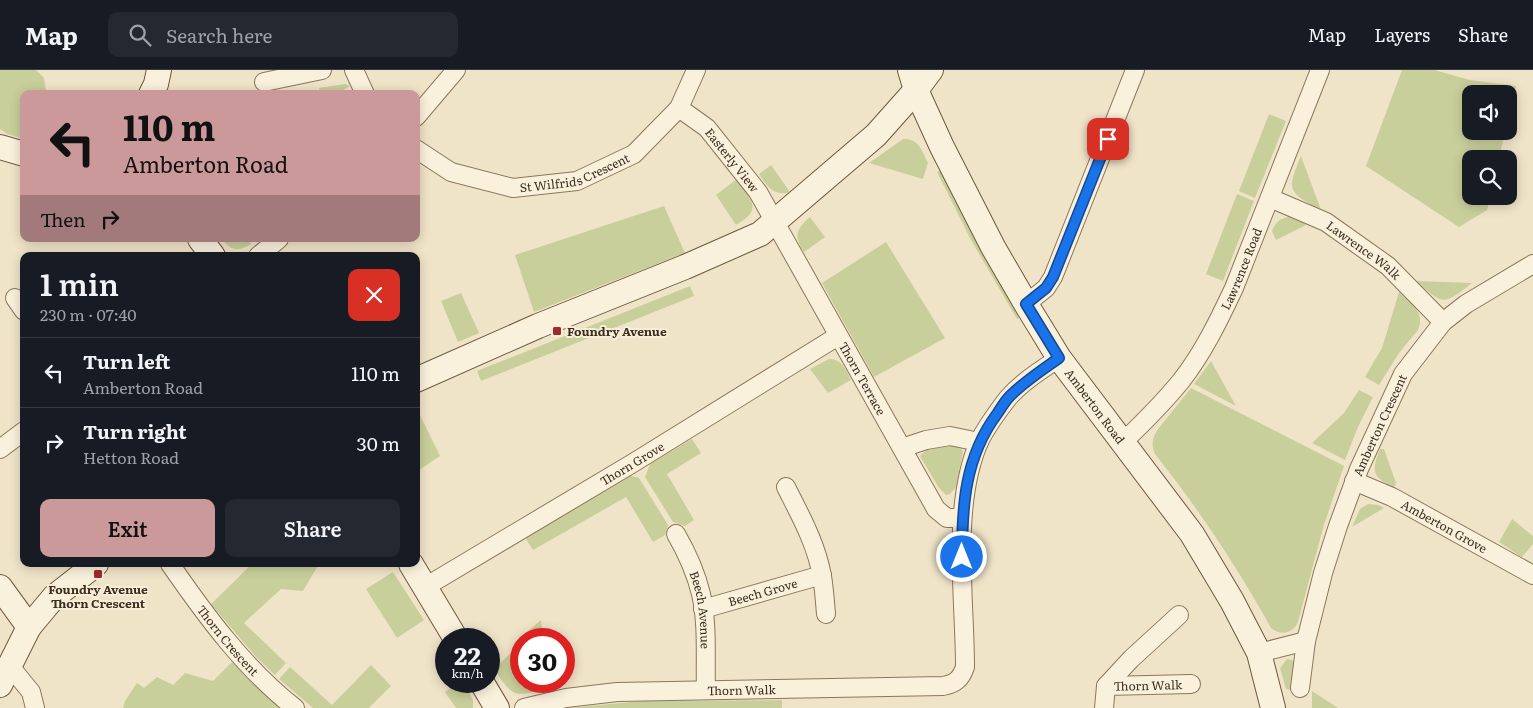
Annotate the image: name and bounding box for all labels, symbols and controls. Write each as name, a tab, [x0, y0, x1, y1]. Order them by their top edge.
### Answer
search box	[108, 12, 458, 57]
text: Map	[25, 17, 78, 52]
icon: search	[126, 21, 154, 49]
text: Search here	[166, 21, 272, 49]
text: Map	[1308, 21, 1346, 48]
text: Layers	[1374, 21, 1430, 48]
text: Share	[1458, 21, 1508, 48]
map controls	[1462, 85, 1517, 205]
button: sound	[1462, 85, 1517, 140]
text: 110 m	[123, 100, 215, 152]
icon: left	[40, 110, 105, 175]
pin	[1087, 118, 1129, 160]
street label: Easterly View	[701, 124, 764, 196]
icon: arrive	[1094, 125, 1122, 153]
text: Amberton Road	[123, 147, 288, 180]
street label: St Wilfrids Crescent	[519, 148, 633, 196]
button: search	[1462, 150, 1517, 205]
text: Then	[40, 205, 86, 233]
icon: right	[96, 205, 124, 233]
street label: Lawrence Walk	[1323, 216, 1406, 284]
street label: Lawrence Road	[1216, 224, 1266, 313]
text: 1 min	[40, 261, 119, 305]
button: close	[348, 269, 400, 321]
text: 230 m · 07:40	[40, 302, 137, 326]
place label: Foundry Avenue	[567, 322, 667, 340]
marker: Foundry Avenue	[551, 325, 563, 337]
street label: Thorn Terrace	[835, 338, 891, 418]
text: Turn left	[83, 347, 170, 375]
icon: left	[40, 359, 68, 387]
text: 110 m	[351, 359, 400, 387]
street label: Amberton Road	[1061, 365, 1130, 448]
street label: Amberton Crescent	[1348, 371, 1411, 479]
text: Amberton Road	[83, 375, 203, 399]
text: Turn right	[83, 417, 187, 445]
icon: right	[40, 429, 68, 457]
text: 30 m	[356, 429, 400, 457]
street label: Thorn Grove	[596, 437, 667, 490]
text: Hetton Road	[83, 445, 179, 469]
street label: Amberton Grove	[1398, 495, 1490, 557]
button: Exit	[40, 499, 215, 557]
button: Share	[225, 499, 400, 557]
position arrow	[935, 530, 987, 582]
marker: Foundry Avenue Thorn Crescent	[92, 568, 104, 580]
street label: Beech Avenue	[686, 568, 715, 649]
street label: Beech Grove	[726, 574, 799, 610]
place label: Foundry Avenue Thorn Crescent	[48, 580, 148, 612]
street label: Thorn Crescent	[193, 601, 263, 680]
speed limit sign: 30	[510, 628, 575, 693]
text: 22	[454, 636, 481, 673]
text: km/h	[452, 664, 483, 682]
street label: Thorn Walk	[1114, 675, 1183, 695]
street label: Thorn Walk	[707, 680, 777, 699]

